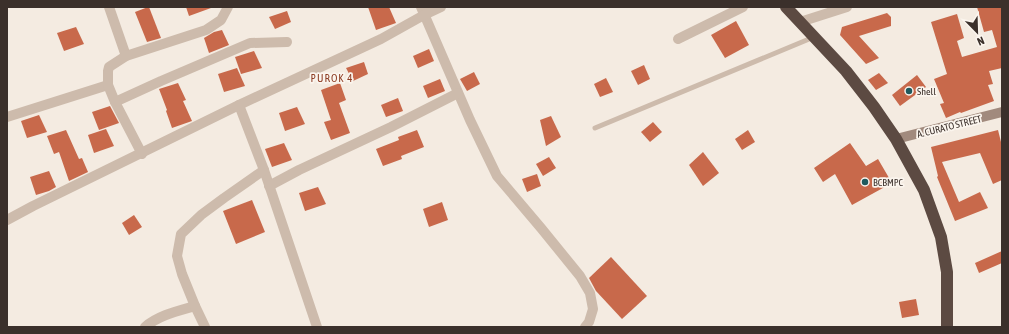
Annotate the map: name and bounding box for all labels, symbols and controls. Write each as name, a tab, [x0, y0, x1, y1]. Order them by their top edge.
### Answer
north arrow	[957, 12, 997, 52]
text: N	[976, 34, 986, 48]
district label: PUROK 4	[311, 72, 353, 84]
marker: Shell	[904, 86, 914, 96]
place label: Shell	[917, 86, 936, 97]
street label: A. CURATO STREET	[916, 113, 983, 140]
marker: BCBMPC	[860, 177, 870, 187]
place label: BCBMPC	[873, 177, 904, 188]

